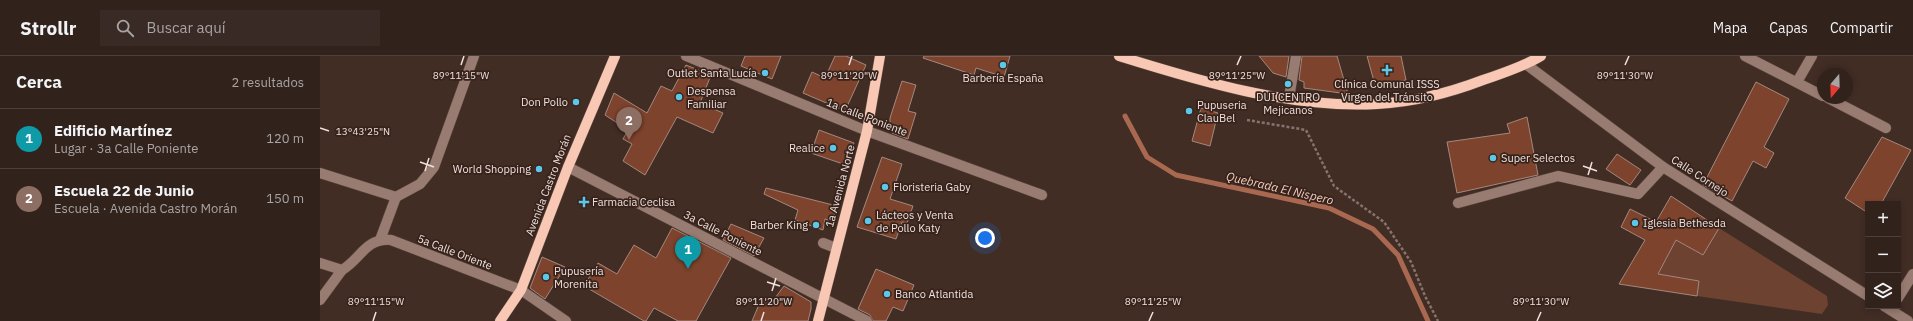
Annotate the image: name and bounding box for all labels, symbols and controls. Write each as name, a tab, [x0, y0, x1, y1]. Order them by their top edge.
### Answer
search box	[100, 10, 380, 46]
text: Strollr	[20, 16, 76, 40]
icon: search	[114, 17, 136, 39]
text: Buscar aquí	[146, 18, 226, 37]
text: Mapa	[1713, 19, 1747, 37]
text: Capas	[1769, 19, 1808, 37]
text: Compartir	[1830, 19, 1893, 37]
marker: Barbería España	[998, 60, 1008, 70]
marker: Clínica Comunal ISSS Virgen del Tránsito	[1381, 64, 1393, 76]
place label: Outlet Santa Lucía	[667, 66, 757, 80]
marker: Outlet Santa Lucía	[760, 68, 770, 78]
north arrow	[1817, 68, 1853, 104]
text: 89°11'15"W	[433, 69, 489, 82]
text: 89°11'20"W	[821, 69, 877, 82]
text: 89°11'25"W	[1209, 69, 1265, 82]
text: 89°11'30"W	[1597, 69, 1653, 82]
text: Cerca	[16, 71, 62, 93]
place label: Barbería España	[963, 71, 1044, 85]
text: 2 resultados	[231, 74, 304, 91]
place label: Clínica Comunal ISSS Virgen del Tránsito	[1334, 77, 1440, 104]
marker: DUI CENTRO Mejicanos	[1283, 79, 1293, 89]
place label: Despensa Familiar	[687, 84, 736, 111]
place label: DUI CENTRO Mejicanos	[1256, 90, 1320, 117]
marker: Despensa Familiar	[674, 92, 684, 102]
place label: Don Pollo	[521, 95, 568, 109]
street label: 1a Calle Poniente	[824, 95, 910, 139]
marker: Don Pollo	[571, 97, 581, 107]
place label: Pupuseria ClauBel	[1197, 98, 1247, 125]
marker: Pupuseria ClauBel	[1184, 106, 1194, 116]
pin: 2	[616, 107, 642, 140]
text: Edificio Martínez	[54, 121, 172, 140]
text: 13°43'25"N	[336, 125, 390, 138]
text: 1	[25, 130, 33, 147]
text: 120 m	[266, 130, 304, 147]
street label: Avenida Castro Morán	[522, 132, 574, 238]
text: Lugar · 3a Calle Poniente	[54, 140, 198, 157]
place label: Realice	[789, 141, 825, 155]
street label: 1a Avenida Norte	[822, 143, 858, 229]
marker: Realice	[828, 143, 838, 153]
place label: Super Selectos	[1501, 151, 1575, 165]
street label: Calle Cornejo	[1669, 152, 1731, 200]
marker: Super Selectos	[1488, 153, 1498, 163]
place label: World Shopping	[453, 162, 531, 176]
marker: World Shopping	[534, 164, 544, 174]
water label: Quebrada El Nispero	[1225, 168, 1336, 208]
place label: Floristeria Gaby	[893, 180, 971, 194]
text: Escuela 22 de Junio	[54, 181, 194, 200]
marker: Floristeria Gaby	[880, 182, 890, 192]
text: 2	[25, 190, 33, 207]
text: 150 m	[266, 190, 304, 207]
place label: Farmacia Ceclisa	[592, 195, 675, 209]
marker: Farmacia Ceclisa	[579, 197, 589, 207]
text: Escuela · Avenida Castro Morán	[54, 200, 237, 217]
map controls	[1865, 201, 1901, 309]
button: +	[1865, 201, 1901, 237]
street label: 3a Calle Poniente	[681, 207, 765, 259]
place label: Lácteos y Venta de Pollo Katy	[876, 208, 953, 235]
marker: Lácteos y Venta de Pollo Katy	[863, 216, 873, 226]
place label: Iglesia Bethesda	[1643, 216, 1726, 230]
place label: Barber King	[750, 218, 808, 232]
marker: Iglesia Bethesda	[1630, 218, 1640, 228]
marker: Barber King	[811, 220, 821, 230]
your location	[975, 228, 995, 248]
street label: 5a Calle Oriente	[416, 231, 494, 273]
pin: 1	[675, 236, 701, 269]
button: −	[1865, 237, 1901, 273]
place label: Pupusería Morenita	[554, 264, 604, 291]
marker: Pupusería Morenita	[541, 272, 551, 282]
button: layers	[1865, 273, 1901, 309]
place label: Banco Atlantida	[895, 287, 974, 301]
marker: Banco Atlantida	[882, 289, 892, 299]
text: 89°11'15"W	[348, 295, 404, 308]
text: 89°11'20"W	[736, 295, 792, 308]
text: 89°11'25"W	[1125, 295, 1181, 308]
text: 89°11'30"W	[1513, 295, 1569, 308]

